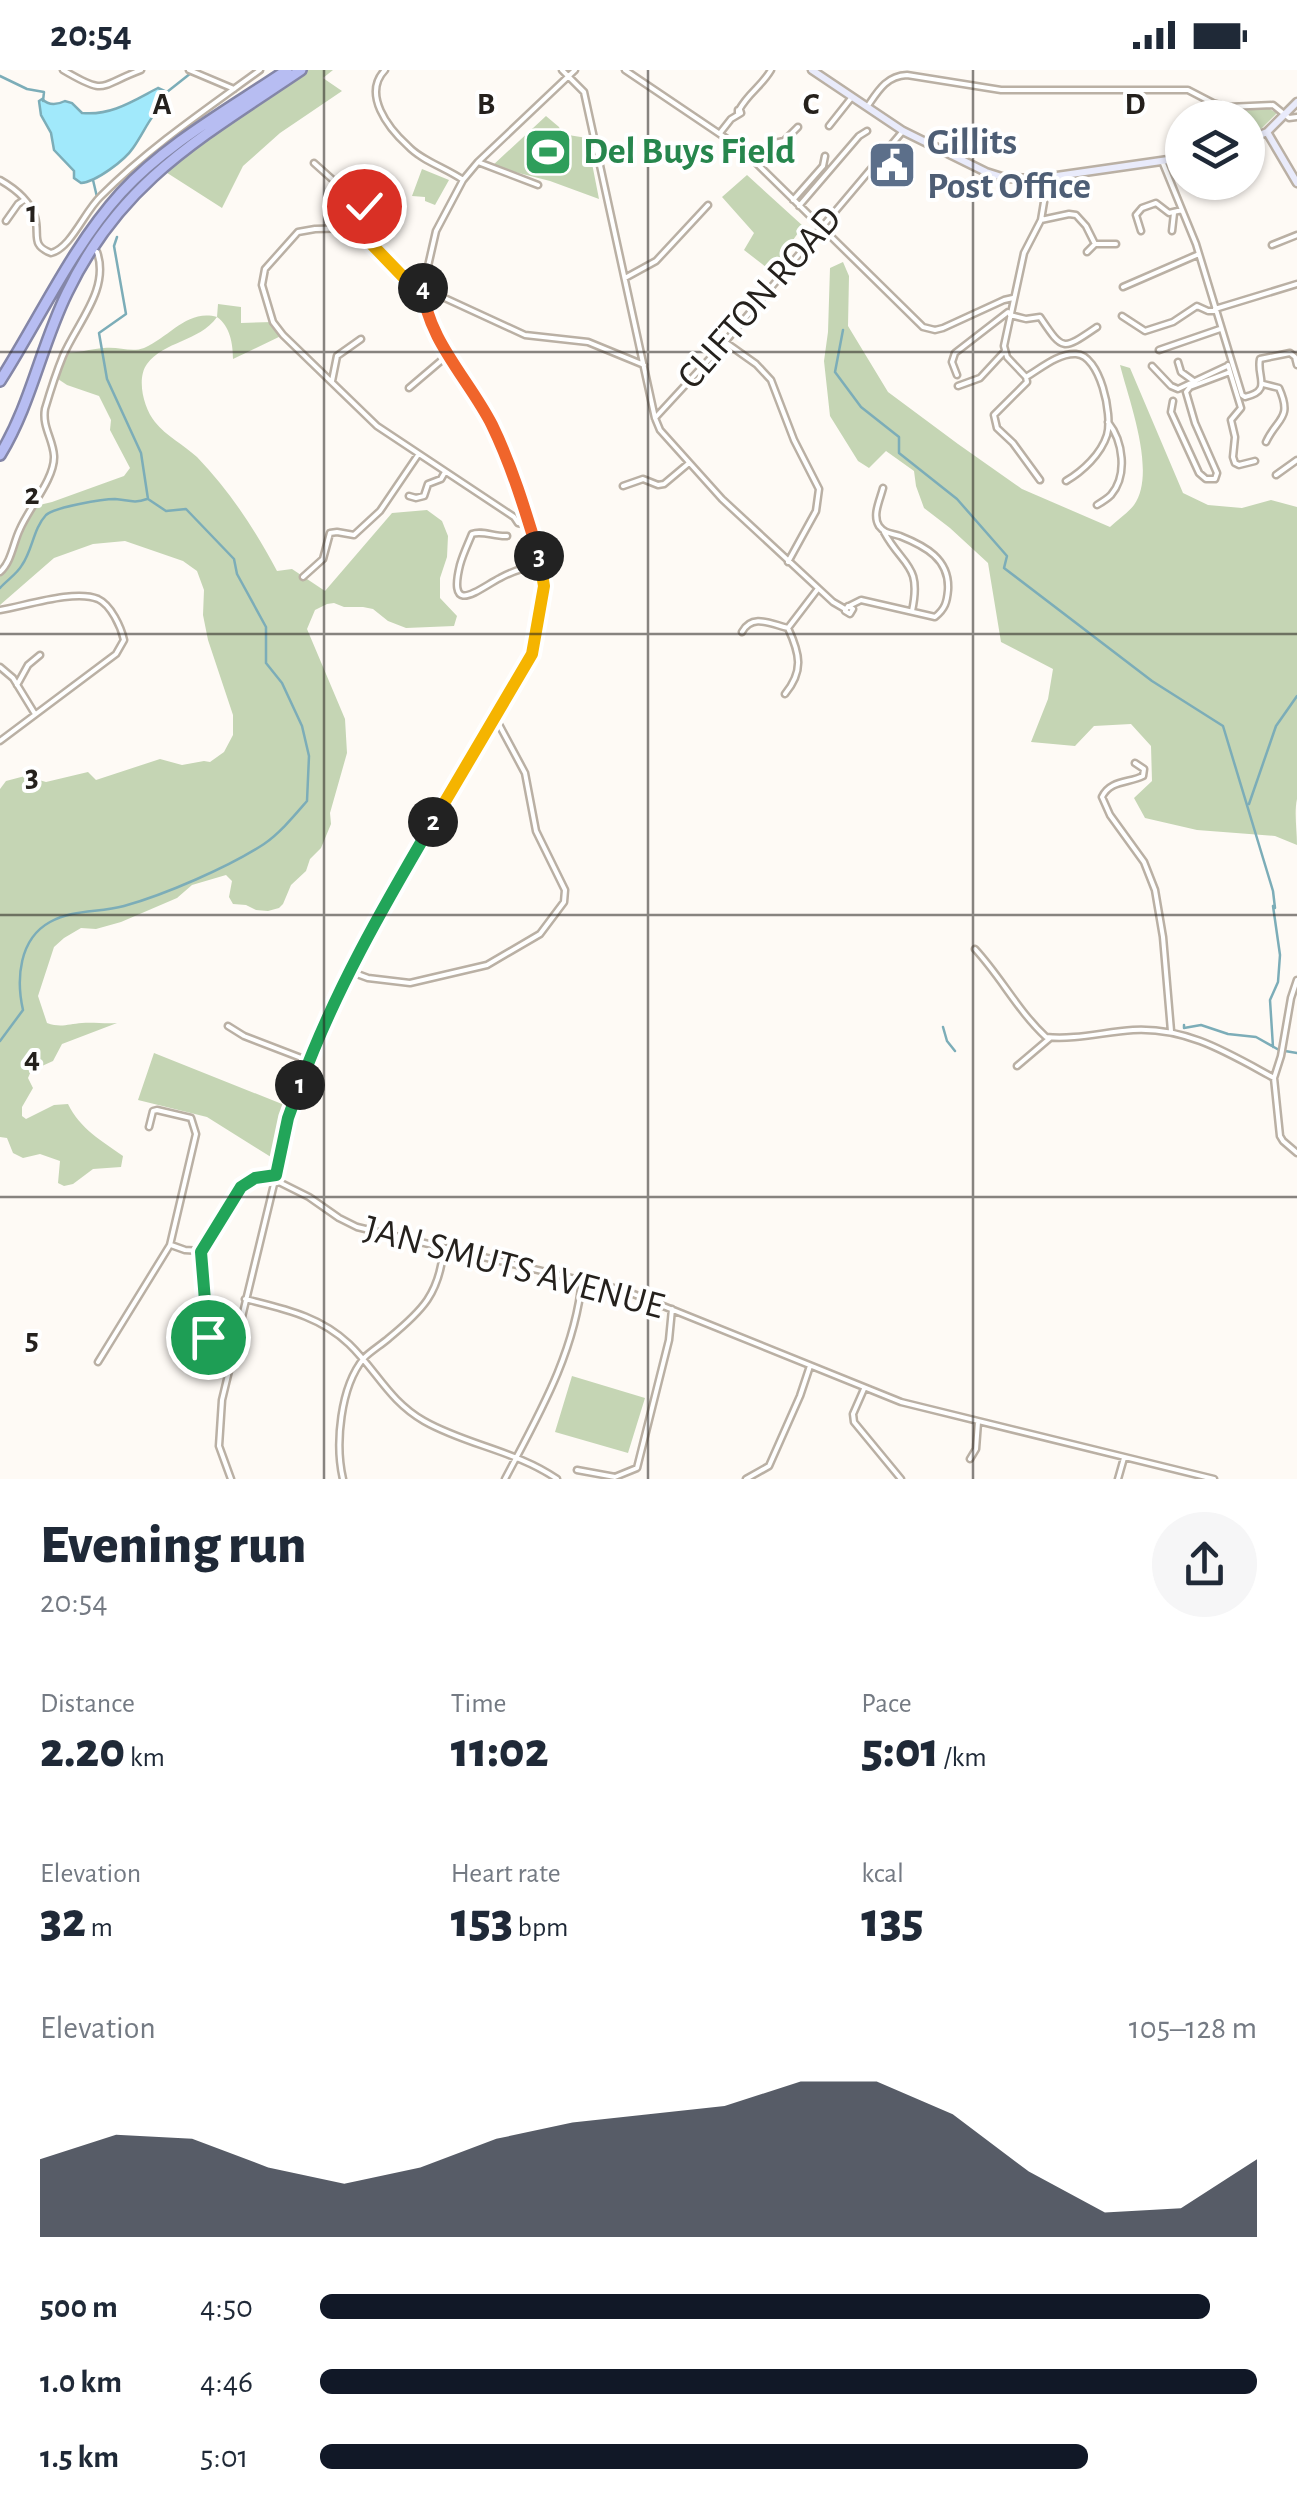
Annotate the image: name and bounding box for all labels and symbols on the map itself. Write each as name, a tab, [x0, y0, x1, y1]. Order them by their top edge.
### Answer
text: A	[152, 88, 172, 120]
text: B	[477, 88, 495, 120]
text: C	[803, 88, 820, 120]
text: D	[1125, 88, 1146, 120]
place label: Gillits Post Office	[927, 124, 1091, 206]
sports icon: Del Buys Field	[522, 126, 574, 178]
place label: Del Buys Field	[583, 133, 795, 171]
public building icon: Gillits Post Office	[866, 139, 918, 191]
pin	[322, 164, 407, 249]
text: 1	[26, 196, 38, 228]
street label: CLIFTON ROAD	[671, 200, 849, 396]
pin: 4	[398, 263, 448, 313]
text: 2	[24, 478, 40, 510]
pin: 3	[514, 531, 564, 581]
text: 3	[25, 760, 39, 792]
pin: 2	[408, 797, 458, 847]
text: 4	[24, 1042, 40, 1074]
pin: 1	[275, 1060, 325, 1110]
street label: JAN SMUTS AVENUE	[360, 1210, 668, 1326]
pin	[166, 1295, 251, 1380]
text: 5	[25, 1323, 39, 1355]

